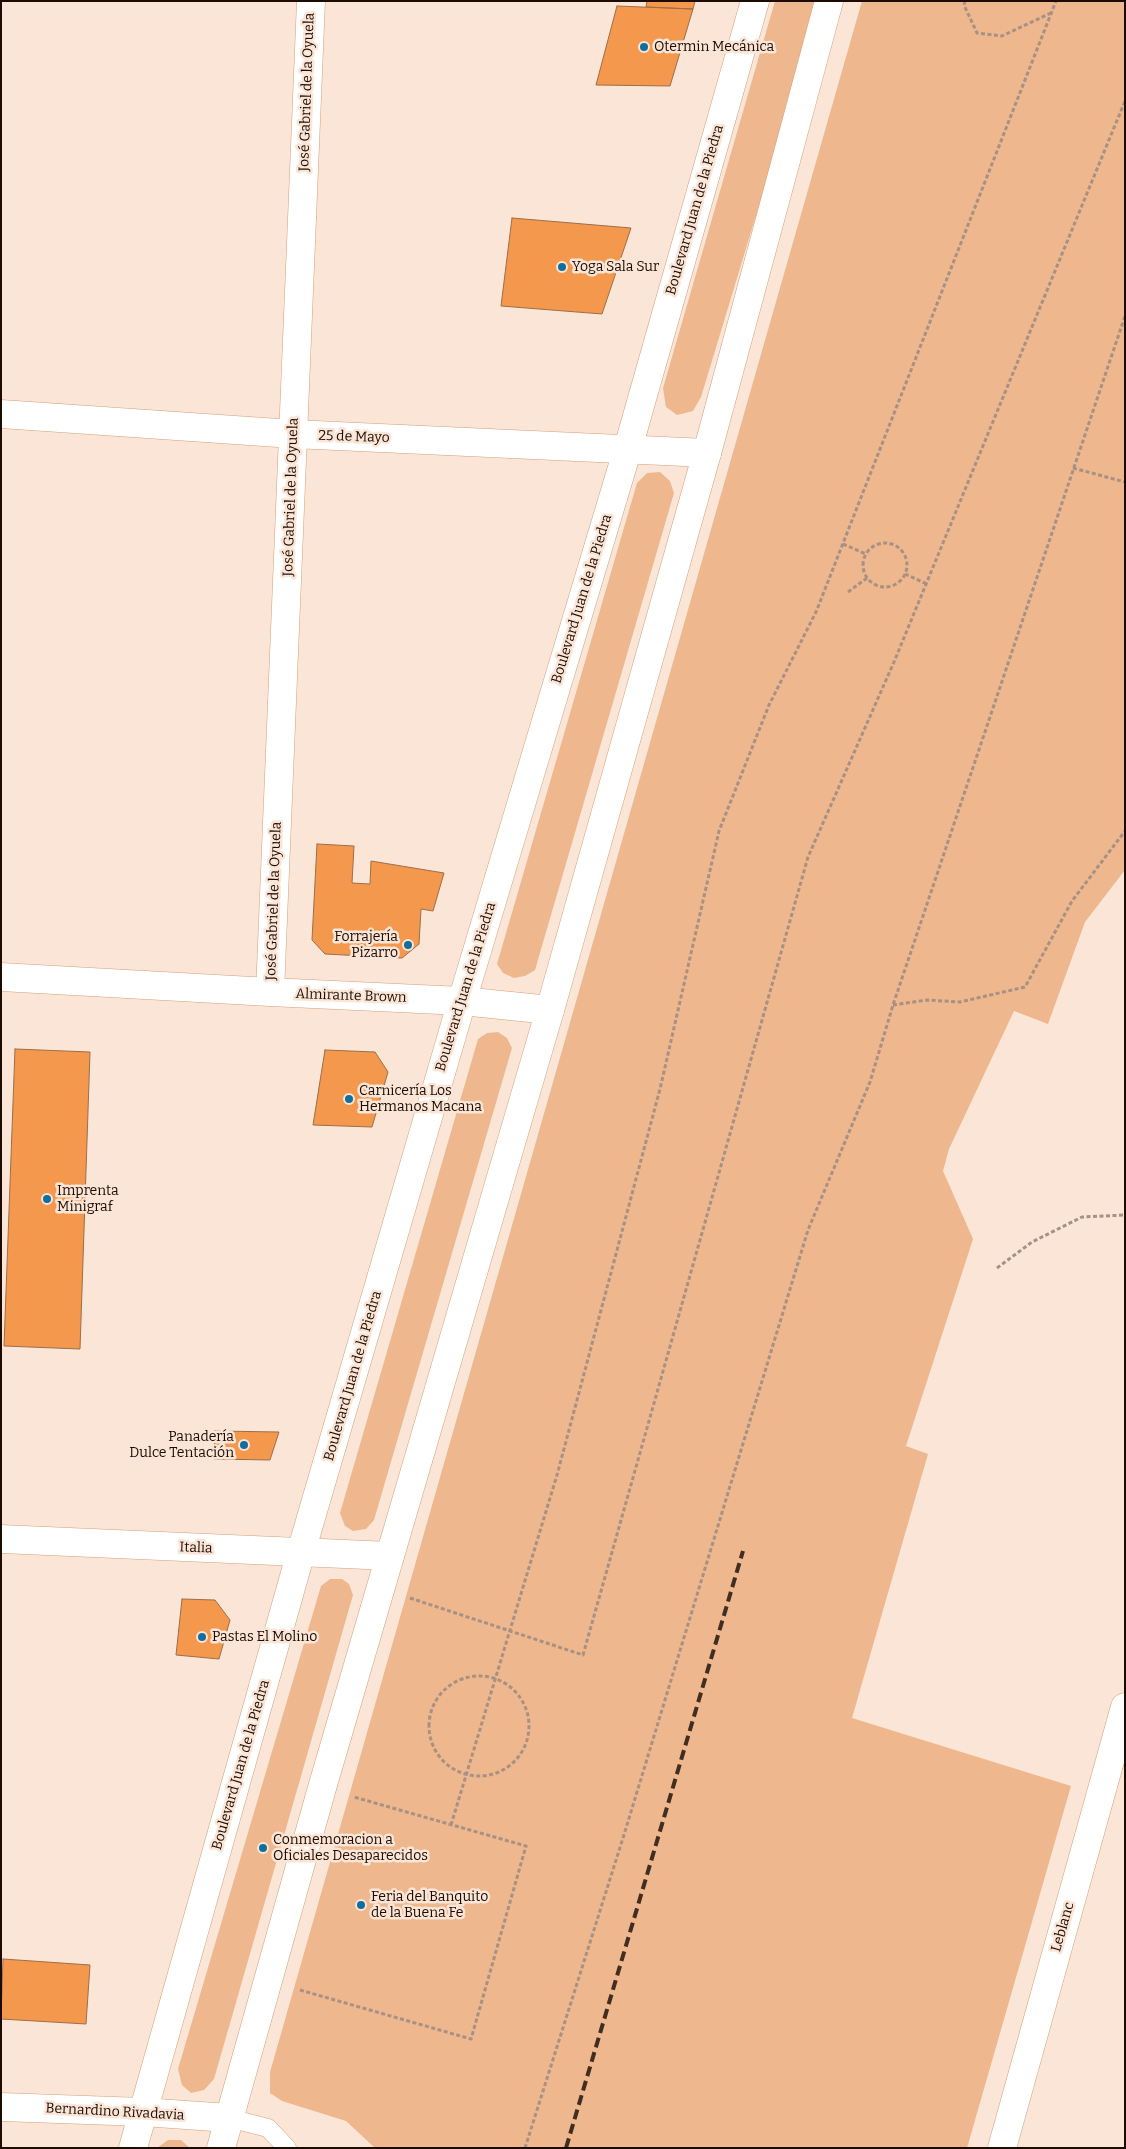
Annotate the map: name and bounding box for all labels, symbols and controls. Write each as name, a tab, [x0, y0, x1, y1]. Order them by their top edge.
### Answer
street label: José Gabriel de la Oyuela	[296, 12, 318, 172]
place label: Otermin Mecánica	[654, 39, 774, 55]
marker: Otermin Mecánica	[638, 41, 650, 53]
street label: Boulevard Juan de la Piedra	[663, 123, 727, 297]
place label: Yoga Sala Sur	[572, 259, 659, 275]
marker: Yoga Sala Sur	[556, 261, 568, 273]
street label: José Gabriel de la Oyuela	[280, 417, 302, 577]
street label: 25 de Mayo	[318, 427, 390, 447]
street label: Boulevard Juan de la Piedra	[548, 512, 616, 686]
street label: José Gabriel de la Oyuela	[263, 821, 285, 981]
street label: Boulevard Juan de la Piedra	[432, 900, 500, 1074]
place label: Forrajería Pizarro	[334, 929, 398, 962]
marker: Forrajería Pizarro	[402, 939, 414, 951]
street label: Almirante Brown	[295, 986, 407, 1006]
place label: Carnicería Los Hermanos Macana	[359, 1083, 482, 1116]
marker: Carnicería Los Hermanos Macana	[343, 1093, 355, 1105]
place label: Imprenta Minigraf	[57, 1183, 119, 1216]
marker: Imprenta Minigraf	[41, 1193, 53, 1205]
street label: Boulevard Juan de la Piedra	[321, 1289, 385, 1463]
place label: Panadería Dulce Tentación	[129, 1429, 234, 1461]
marker: Panadería Dulce Tentación	[238, 1439, 250, 1451]
street label: Italia	[179, 1539, 213, 1557]
place label: Pastas El Molino	[212, 1629, 317, 1645]
marker: Pastas El Molino	[196, 1631, 208, 1643]
street label: Boulevard Juan de la Piedra	[209, 1678, 273, 1852]
place label: Conmemoracion a Oficiales Desaparecidos	[273, 1832, 428, 1864]
marker: Conmemoracion a Oficiales Desaparecidos	[257, 1842, 269, 1854]
place label: Feria del Banquito de la Buena Fe	[371, 1889, 488, 1921]
marker: Feria del Banquito de la Buena Fe	[355, 1899, 367, 1911]
street label: Leblanc	[1048, 1900, 1078, 1954]
street label: Bernardino Rivadavia	[45, 2100, 185, 2124]

